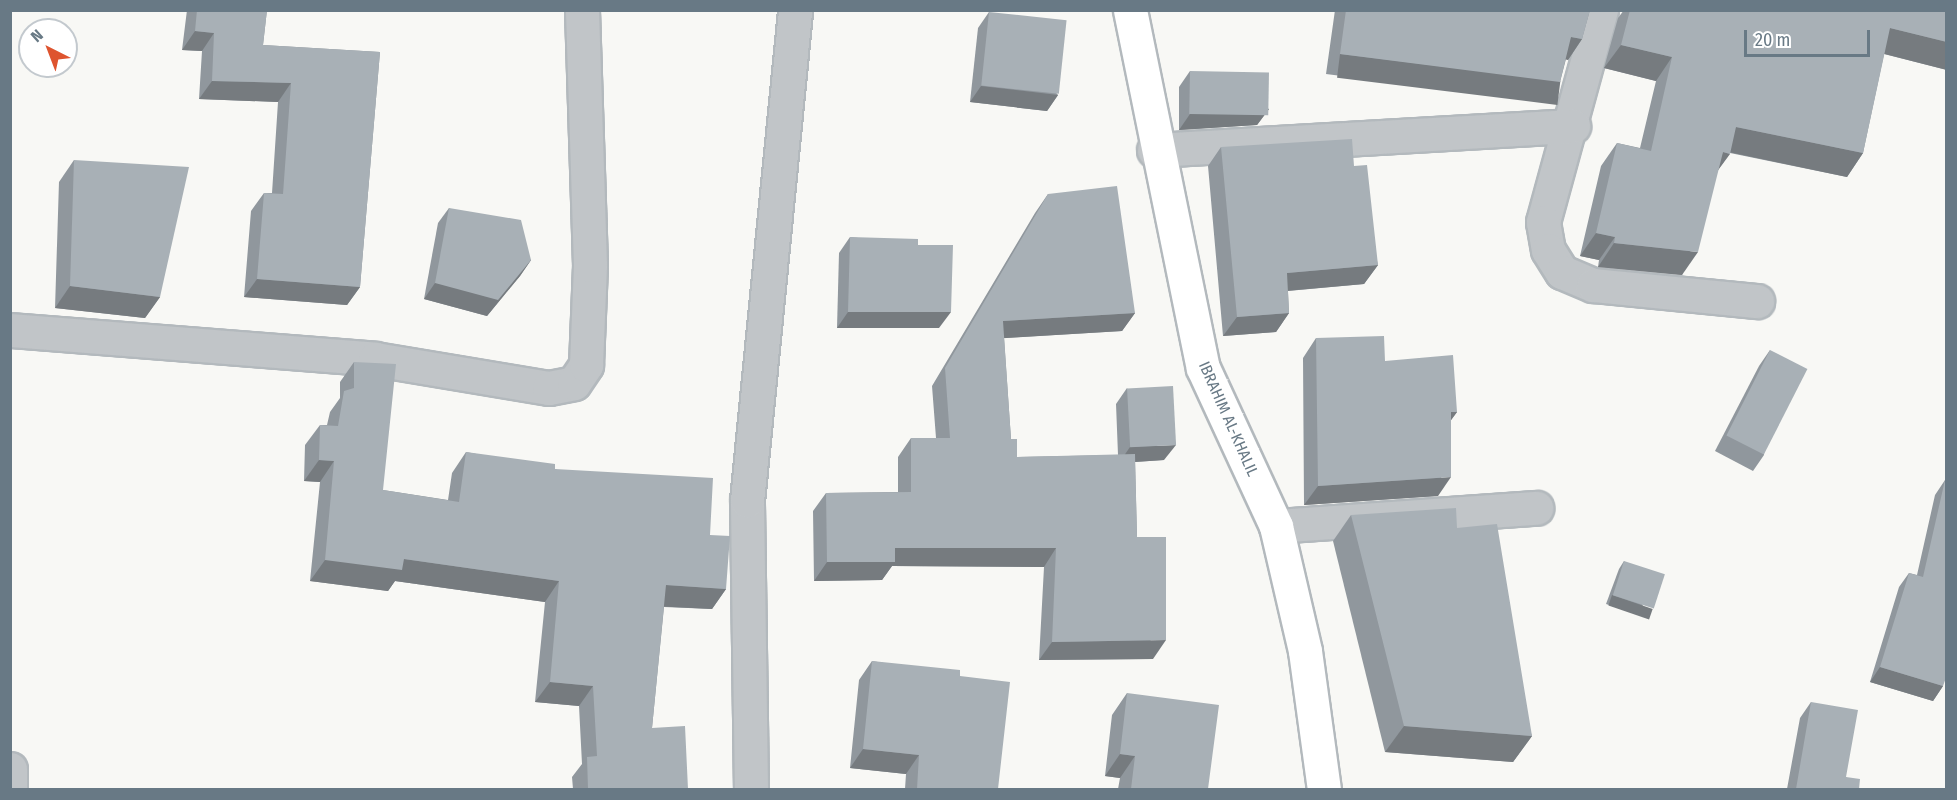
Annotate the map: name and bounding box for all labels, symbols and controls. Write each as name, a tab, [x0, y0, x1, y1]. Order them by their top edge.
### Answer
north arrow	[18, 18, 78, 78]
scale bar	[1747, 18, 1873, 56]
text: N	[27, 25, 47, 46]
text: 20 m	[1755, 29, 1790, 51]
street label: IBRAHIM AL-KHALIL	[1194, 359, 1262, 479]

